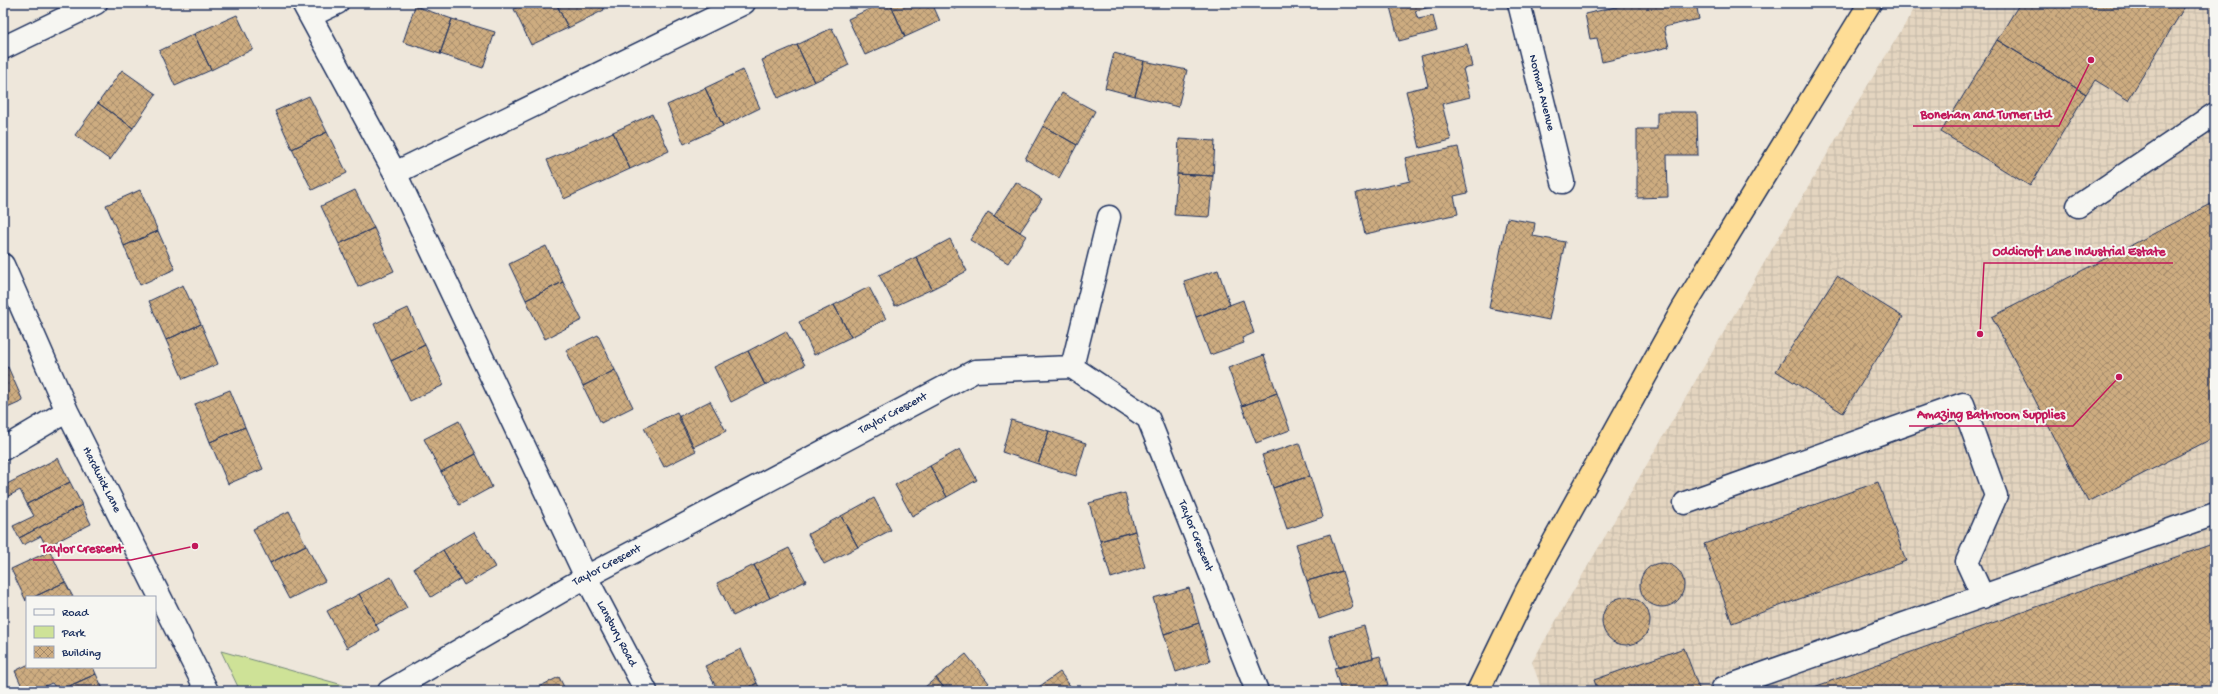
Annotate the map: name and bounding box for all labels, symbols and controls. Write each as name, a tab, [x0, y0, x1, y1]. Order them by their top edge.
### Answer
street label: Norman Avenue	[1525, 53, 1557, 133]
callout: Boneham and Turner Ltd	[1913, 101, 2059, 126]
text: Boneham and Turner Ltd	[1920, 108, 2053, 123]
callout: Oddicroft Lane Industrial Estate	[1984, 238, 2173, 263]
text: Oddicroft Lane Industrial Estate	[1992, 244, 2167, 260]
street label: Taylor Crescent	[856, 390, 931, 438]
callout: Amazing Bathroom Supplies	[1909, 401, 2073, 426]
text: Amazing Bathroom Supplies	[1916, 408, 2066, 424]
street label: Hardwick Lane	[78, 445, 124, 516]
street label: Taylor Crescent	[1174, 498, 1216, 575]
callout: Taylor Crescent	[33, 535, 131, 560]
text: Taylor Crescent	[40, 542, 125, 557]
street label: Taylor Crescent	[570, 542, 645, 590]
legend	[26, 596, 156, 668]
street label: Lansbury Road	[593, 599, 640, 670]
text: Road	[62, 607, 89, 621]
text: Park	[61, 627, 87, 641]
text: Building	[61, 647, 101, 661]

